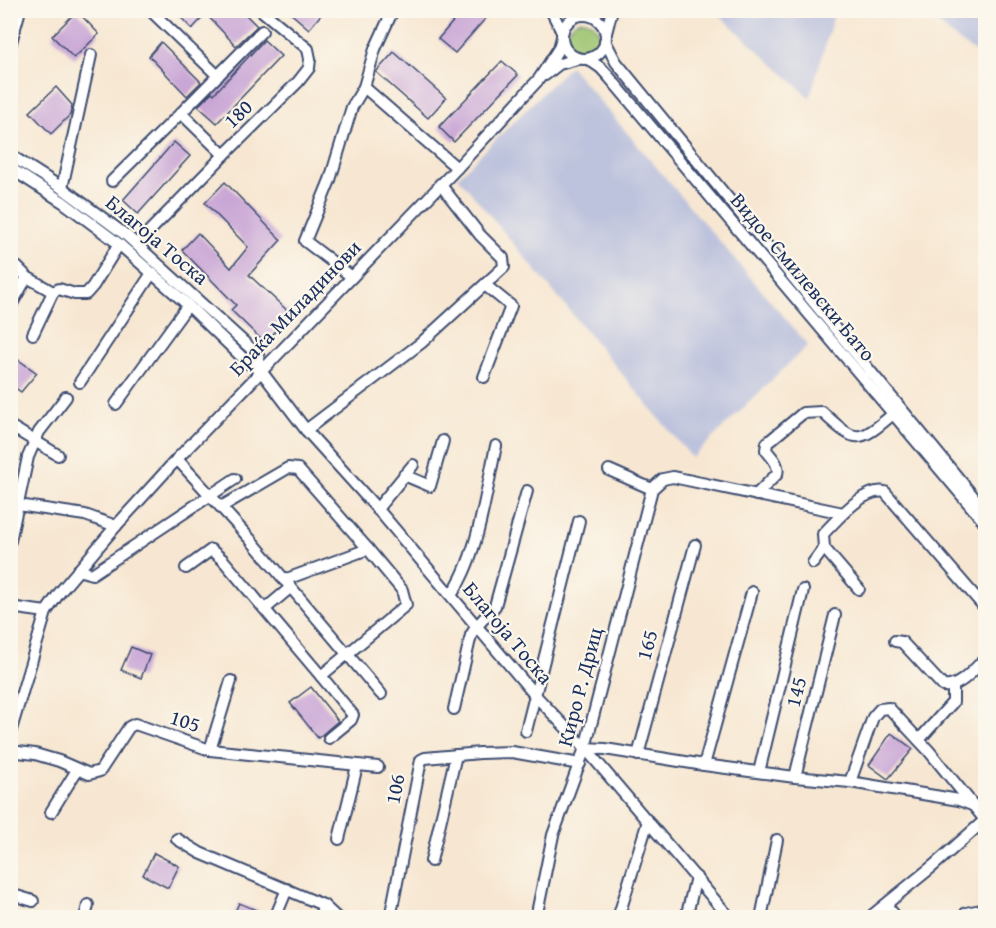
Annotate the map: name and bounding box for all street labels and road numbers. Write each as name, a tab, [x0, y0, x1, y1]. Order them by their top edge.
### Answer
street label: 180	[216, 92, 259, 135]
street label: Видое Смилевски Бато	[723, 186, 883, 368]
street label: Благоја Тоска	[99, 187, 216, 292]
street label: Браќа Миладинови	[221, 233, 368, 383]
street label: Благоја Тоска	[456, 574, 561, 691]
street label: Киро Р. Дриц	[549, 624, 610, 750]
street label: 165	[628, 626, 665, 664]
street label: 145	[777, 673, 814, 710]
street label: 105	[166, 701, 204, 740]
street label: 106	[376, 771, 413, 807]

